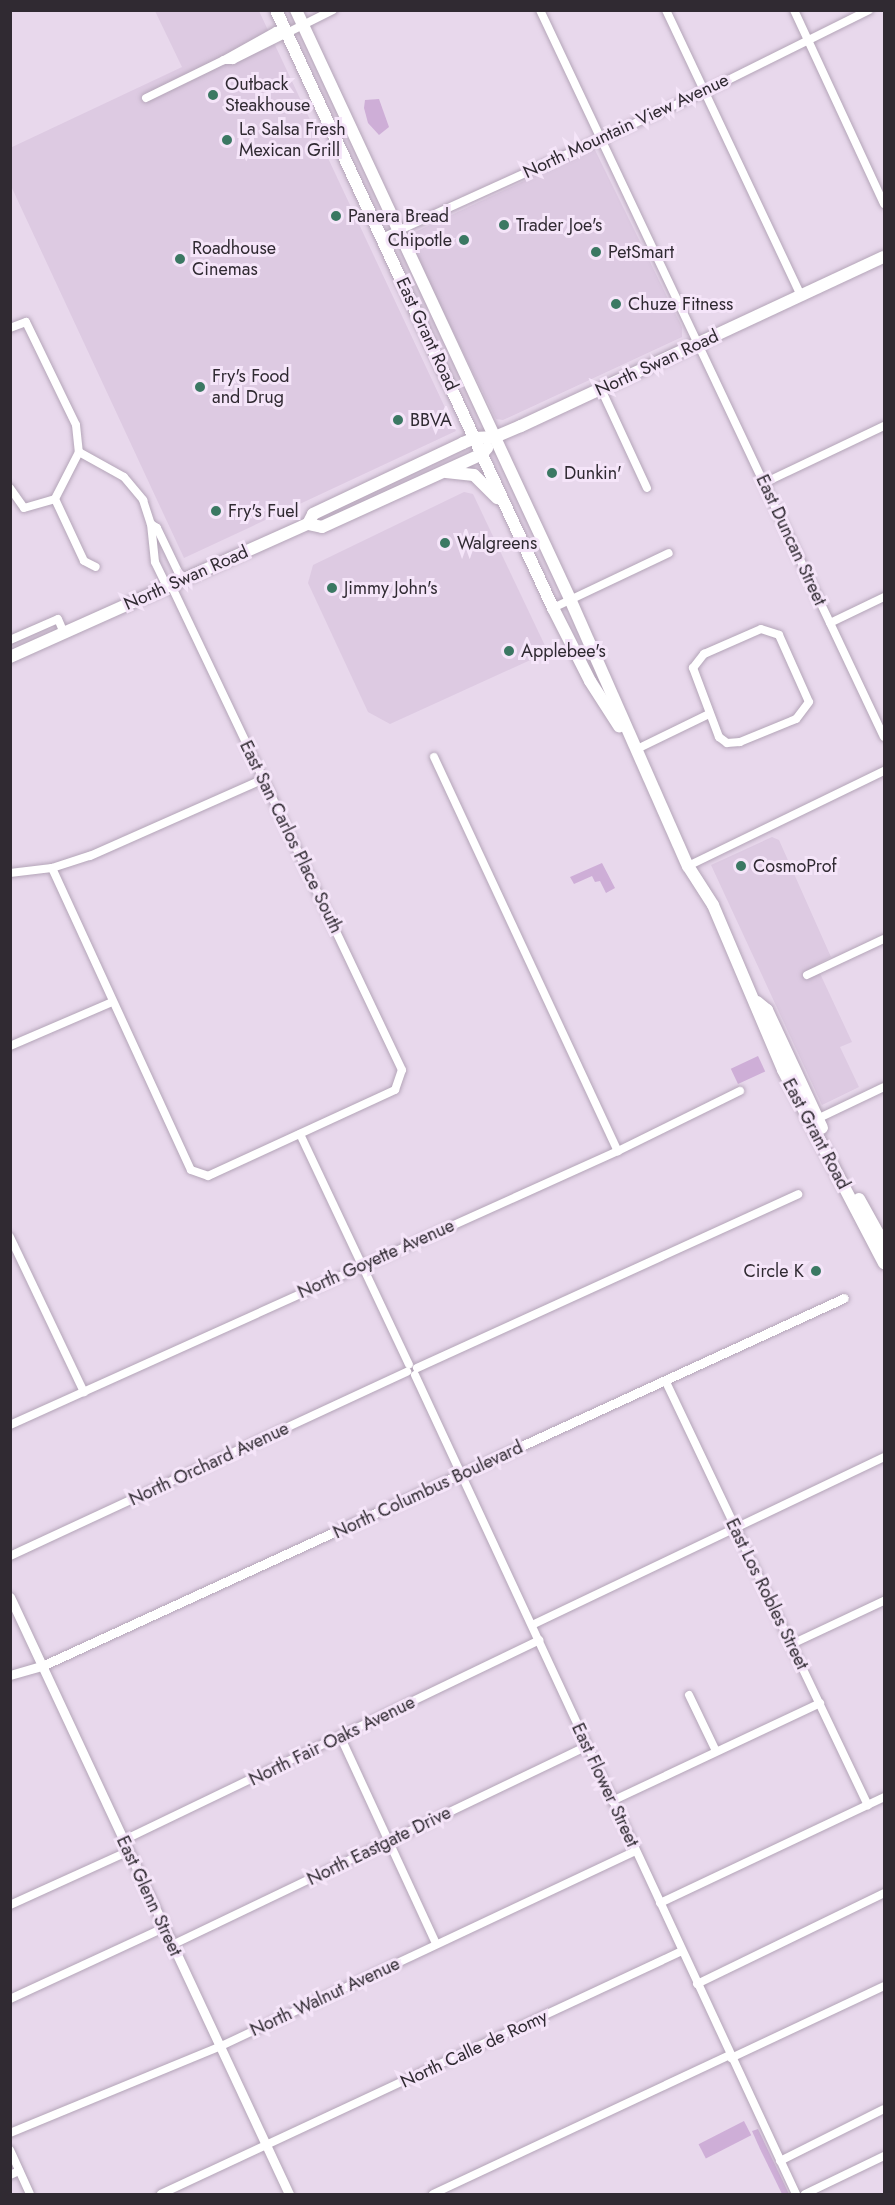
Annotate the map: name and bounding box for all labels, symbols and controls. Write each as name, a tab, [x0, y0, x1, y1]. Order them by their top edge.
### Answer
street label: North Mountain View Avenue	[520, 69, 732, 183]
place label: Outback Steakhouse	[225, 74, 310, 116]
marker: Outback Steakhouse	[206, 88, 220, 102]
place label: La Salsa Fresh Mexican Grill	[239, 119, 346, 162]
marker: La Salsa Fresh Mexican Grill	[220, 133, 234, 147]
place label: Panera Bread	[348, 205, 449, 227]
marker: Panera Bread	[329, 209, 343, 223]
place label: Trader Joe's	[516, 214, 602, 236]
marker: Trader Joe's	[497, 218, 511, 232]
place label: Chipotle	[388, 229, 452, 251]
marker: Chipotle	[457, 233, 471, 247]
place label: Roadhouse Cinemas	[192, 238, 276, 280]
place label: PetSmart	[608, 241, 674, 263]
marker: PetSmart	[589, 245, 603, 259]
marker: Roadhouse Cinemas	[173, 252, 187, 266]
street label: East Grant Road	[391, 274, 463, 394]
place label: Chuze Fitness	[628, 293, 733, 315]
marker: Chuze Fitness	[609, 297, 623, 311]
street label: North Swan Road	[592, 325, 722, 401]
place label: Fry's Food and Drug	[212, 366, 290, 409]
marker: Fry's Food and Drug	[193, 380, 207, 394]
place label: BBVA	[410, 409, 452, 431]
marker: BBVA	[391, 413, 405, 427]
place label: Dunkin'	[564, 462, 622, 484]
marker: Dunkin'	[545, 466, 559, 480]
street label: East Duncan Street	[751, 471, 831, 609]
place label: Fry's Fuel	[228, 500, 299, 522]
marker: Fry's Fuel	[209, 504, 223, 518]
place label: Walgreens	[457, 532, 537, 554]
marker: Walgreens	[438, 536, 452, 550]
street label: North Swan Road	[121, 541, 251, 615]
place label: Jimmy John's	[344, 577, 437, 599]
marker: Jimmy John's	[325, 581, 339, 595]
place label: Applebee's	[521, 640, 606, 662]
marker: Applebee's	[502, 644, 516, 658]
street label: East San Carlos Place South	[235, 737, 347, 937]
place label: CosmoProf	[753, 855, 837, 877]
marker: CosmoProf	[734, 859, 748, 873]
street label: East Grant Road	[778, 1075, 854, 1193]
street label: North Goyette Avenue	[294, 1215, 458, 1303]
place label: Circle K	[744, 1260, 804, 1282]
marker: Circle K	[809, 1264, 823, 1278]
street label: North Orchard Avenue	[126, 1417, 292, 1511]
street label: North Columbus Boulevard	[330, 1437, 526, 1543]
street label: East Los Robles Street	[721, 1515, 813, 1673]
street label: North Fair Oaks Avenue	[245, 1691, 419, 1791]
street label: East Flower Street	[567, 1720, 643, 1850]
street label: North Eastgate Drive	[304, 1802, 454, 1890]
street label: East Glenn Street	[112, 1832, 186, 1960]
street label: North Walnut Avenue	[247, 1953, 403, 2041]
street label: North Calle de Romy	[397, 2005, 551, 2093]

